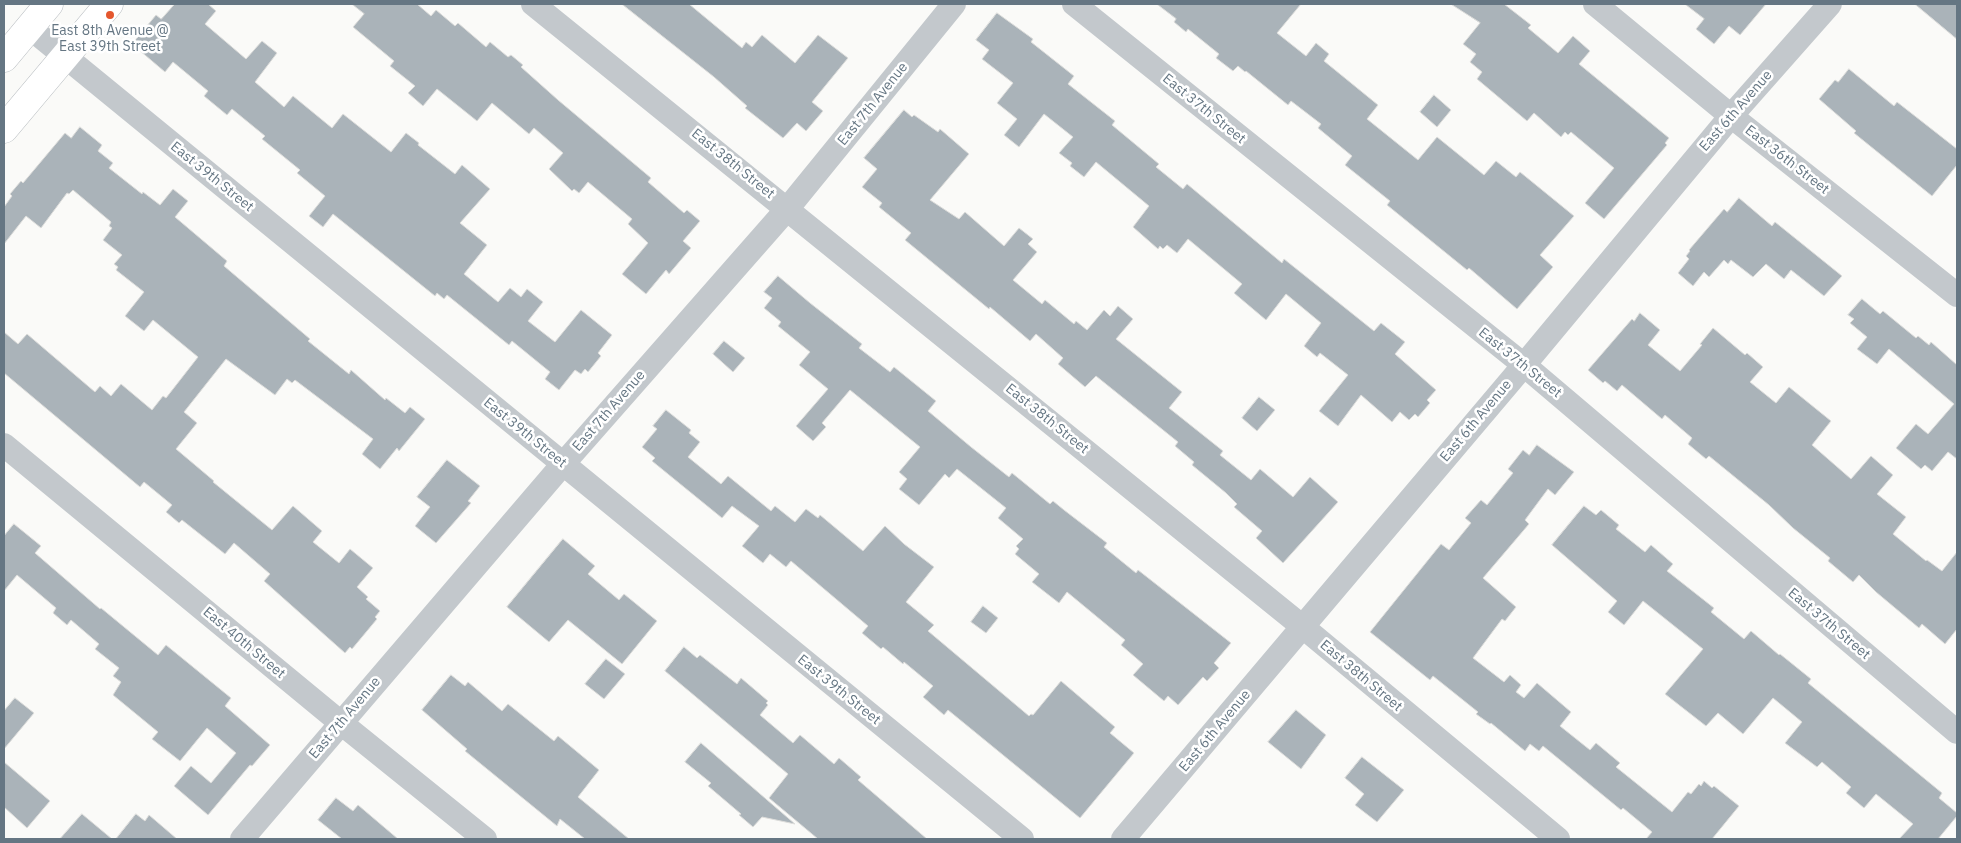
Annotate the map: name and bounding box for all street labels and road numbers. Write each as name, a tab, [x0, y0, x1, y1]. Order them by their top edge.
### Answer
street label: East 7th Avenue	[834, 59, 912, 149]
street label: East 6th Avenue	[1696, 67, 1776, 155]
street label: East 37th Street	[1159, 70, 1249, 148]
street label: East 36th Street	[1742, 122, 1832, 198]
street label: East 38th Street	[688, 125, 778, 203]
street label: East 39th Street	[167, 138, 257, 216]
street label: East 37th Street	[1475, 324, 1565, 402]
street label: East 7th Avenue	[569, 367, 649, 455]
street label: East 6th Avenue	[1437, 377, 1515, 465]
street label: East 38th Street	[1002, 380, 1092, 458]
street label: East 39th Street	[480, 394, 570, 472]
street label: East 37th Street	[1785, 585, 1873, 663]
street label: East 40th Street	[200, 604, 288, 682]
street label: East 38th Street	[1317, 637, 1405, 715]
street label: East 39th Street	[794, 651, 884, 729]
street label: East 7th Avenue	[306, 674, 384, 762]
street label: East 6th Avenue	[1176, 687, 1254, 775]

